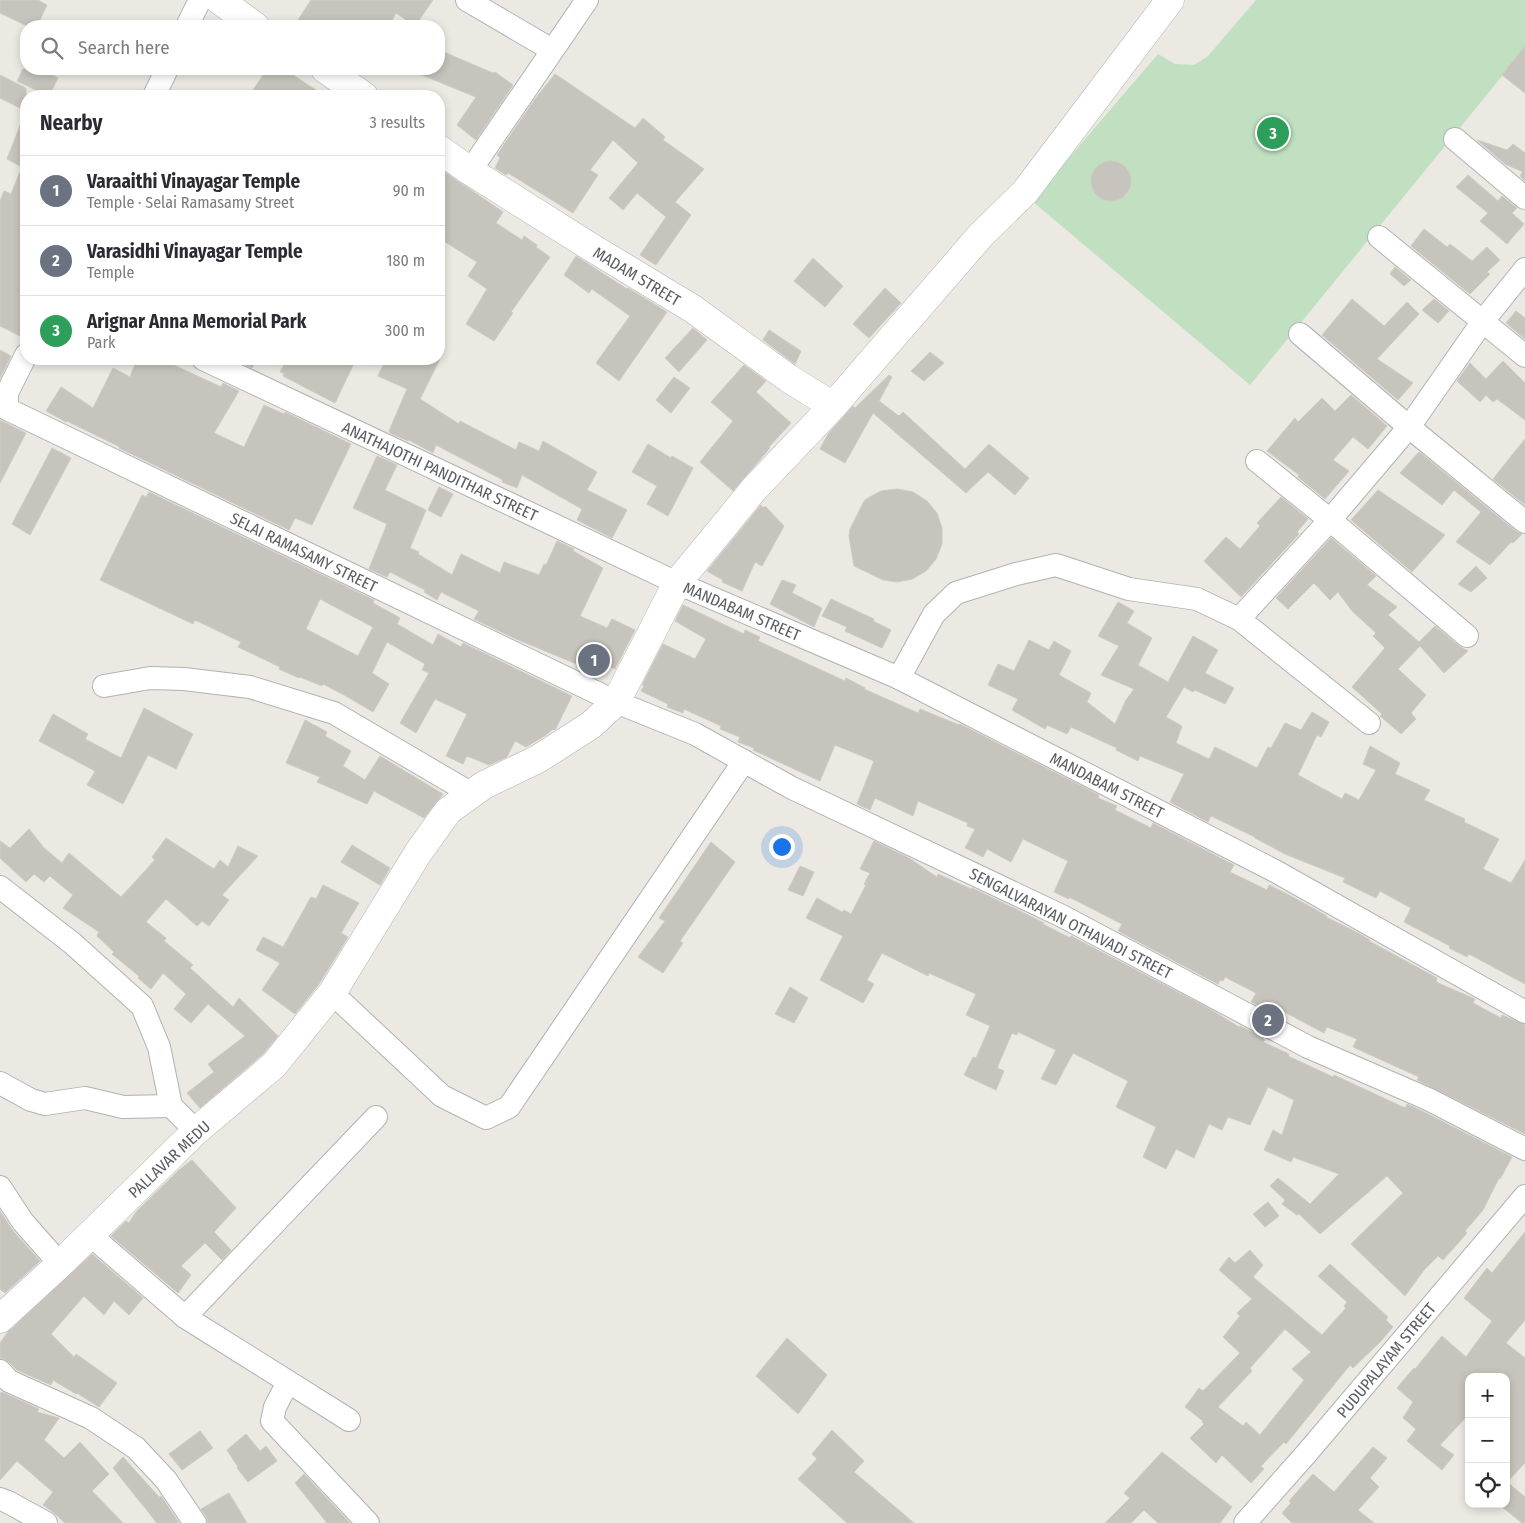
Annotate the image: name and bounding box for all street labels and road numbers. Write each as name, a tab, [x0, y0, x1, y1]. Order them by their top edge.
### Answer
street label: MADAM STREET	[590, 243, 684, 310]
street label: ANATHAJOTHI PANDITHAR STREET	[339, 418, 541, 525]
street label: SELAI RAMASAMY STREET	[227, 509, 381, 597]
street label: MANDABAM STREET	[680, 578, 804, 645]
street label: MANDABAM STREET	[1047, 749, 1167, 823]
street label: SENGALVARAYAN OTHAVADI STREET	[966, 864, 1176, 983]
street label: PALLAVAR MEDU	[125, 1117, 214, 1202]
street label: PUDUPALAYAM STREET	[1333, 1299, 1440, 1422]

